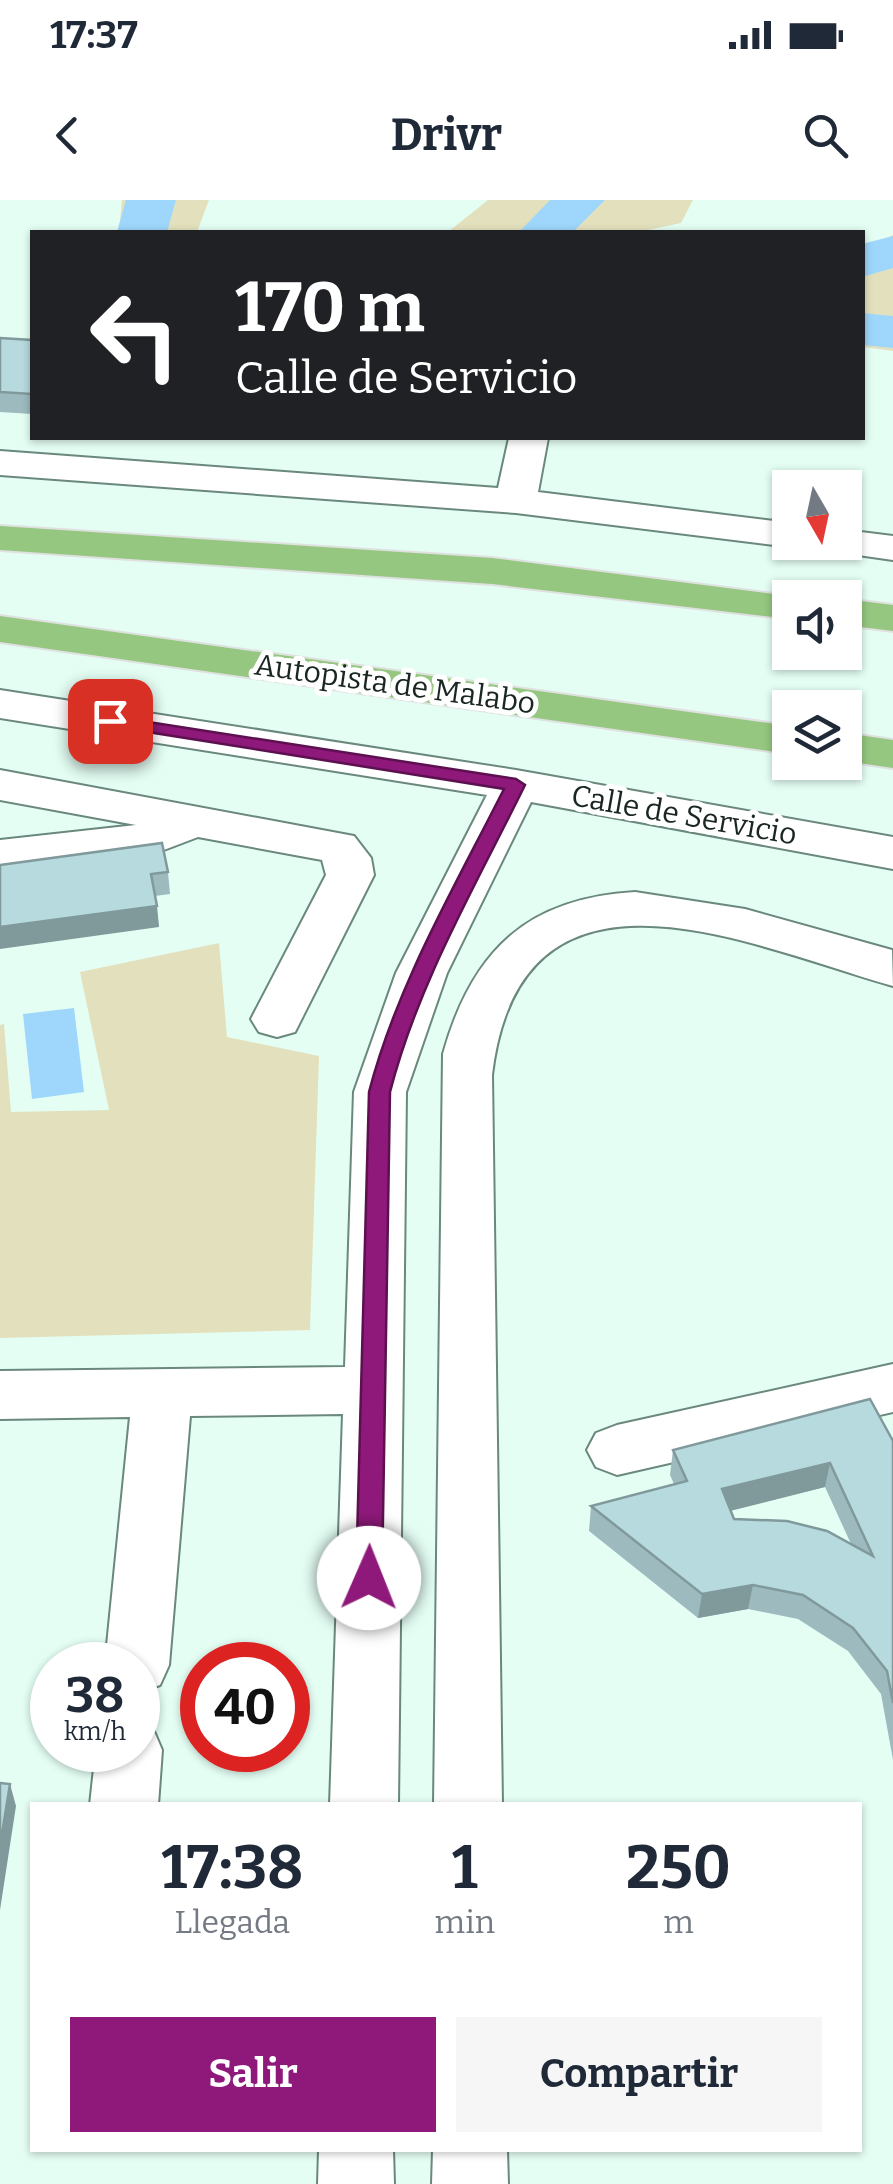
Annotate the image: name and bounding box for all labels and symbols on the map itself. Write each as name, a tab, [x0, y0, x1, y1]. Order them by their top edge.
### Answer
north arrow	[772, 470, 862, 560]
street label: Autopista de Malabo	[252, 646, 538, 722]
pin	[68, 679, 153, 764]
street label: Calle de Servicio	[568, 777, 800, 853]
position arrow	[317, 1526, 421, 1630]
speed limit sign: 40	[180, 1642, 310, 1772]

